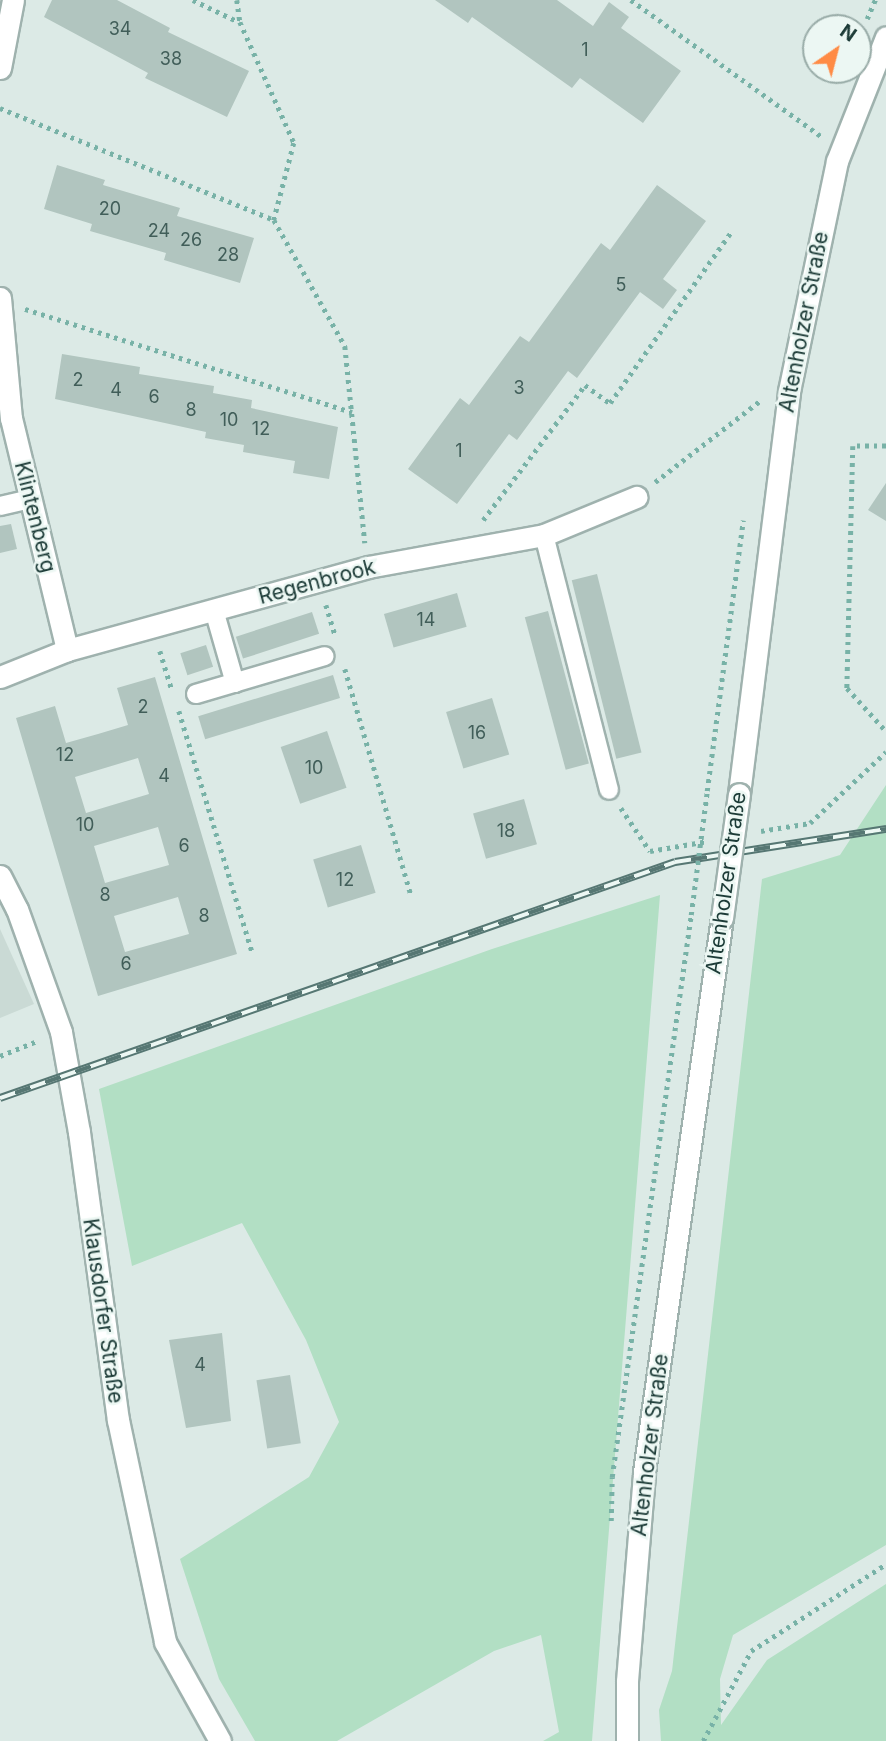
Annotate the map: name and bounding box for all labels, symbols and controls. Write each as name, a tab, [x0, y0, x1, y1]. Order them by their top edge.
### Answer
north arrow	[802, 14, 872, 84]
house number: 34	[109, 18, 131, 40]
text: N	[836, 19, 861, 47]
house number: 1	[581, 39, 589, 61]
house number: 38	[160, 48, 182, 70]
house number: 20	[99, 198, 121, 220]
house number: 24	[148, 220, 170, 242]
house number: 26	[180, 229, 202, 251]
street label: Altenholzer Straße	[774, 229, 834, 415]
house number: 28	[217, 244, 239, 266]
house number: 5	[616, 274, 626, 296]
house number: 2	[73, 369, 83, 391]
house number: 3	[513, 377, 525, 399]
house number: 4	[110, 379, 122, 401]
house number: 6	[148, 386, 160, 408]
house number: 8	[185, 399, 197, 421]
house number: 10	[220, 409, 238, 431]
house number: 12	[252, 418, 270, 440]
house number: 1	[455, 440, 463, 462]
street label: Klintenberg	[9, 459, 61, 575]
street label: Regenbrook	[256, 554, 378, 610]
house number: 14	[417, 609, 435, 631]
house number: 2	[138, 696, 148, 718]
house number: 16	[468, 722, 486, 744]
house number: 12	[56, 744, 74, 766]
house number: 10	[305, 757, 323, 779]
house number: 4	[158, 765, 170, 787]
street label: Altenholzer Straße	[701, 790, 751, 976]
house number: 10	[76, 814, 94, 836]
house number: 18	[497, 820, 515, 842]
house number: 6	[178, 835, 190, 857]
house number: 12	[336, 869, 354, 891]
house number: 8	[99, 884, 111, 906]
house number: 8	[198, 905, 210, 927]
house number: 6	[120, 953, 132, 975]
street label: Klausdorfer Straße	[78, 1217, 128, 1405]
street label: Altenholzer Straße	[626, 1352, 674, 1538]
house number: 4	[194, 1354, 206, 1376]

